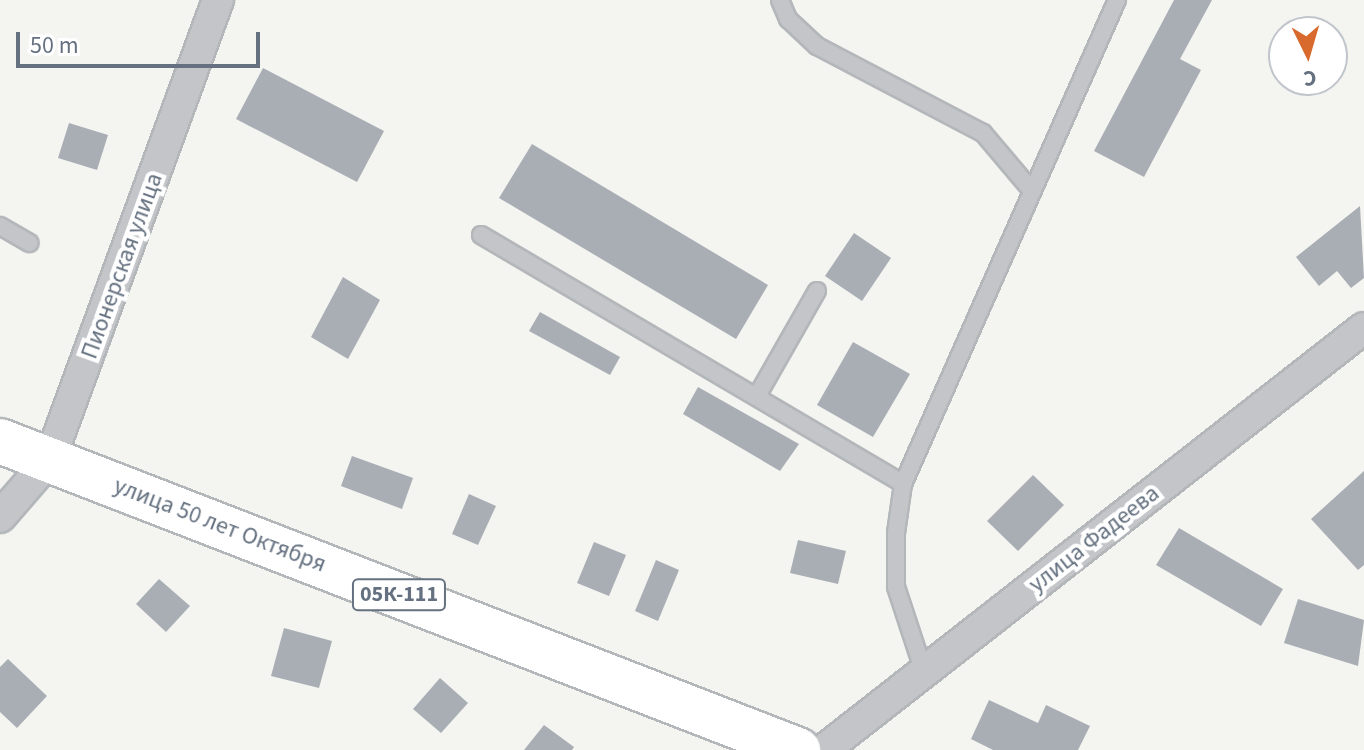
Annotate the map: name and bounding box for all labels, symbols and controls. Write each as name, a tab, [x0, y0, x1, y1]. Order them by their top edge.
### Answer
scale bar	[20, 16, 264, 66]
north arrow	[1268, 16, 1348, 96]
text: 50 m	[30, 28, 79, 63]
text: С	[1302, 61, 1318, 94]
street label: Пионерская улица	[75, 169, 169, 363]
street label: улица 50 лет Октября	[110, 471, 330, 579]
street label: улица Фадеева	[1023, 479, 1165, 599]
road number: 05К-111	[351, 577, 447, 613]

